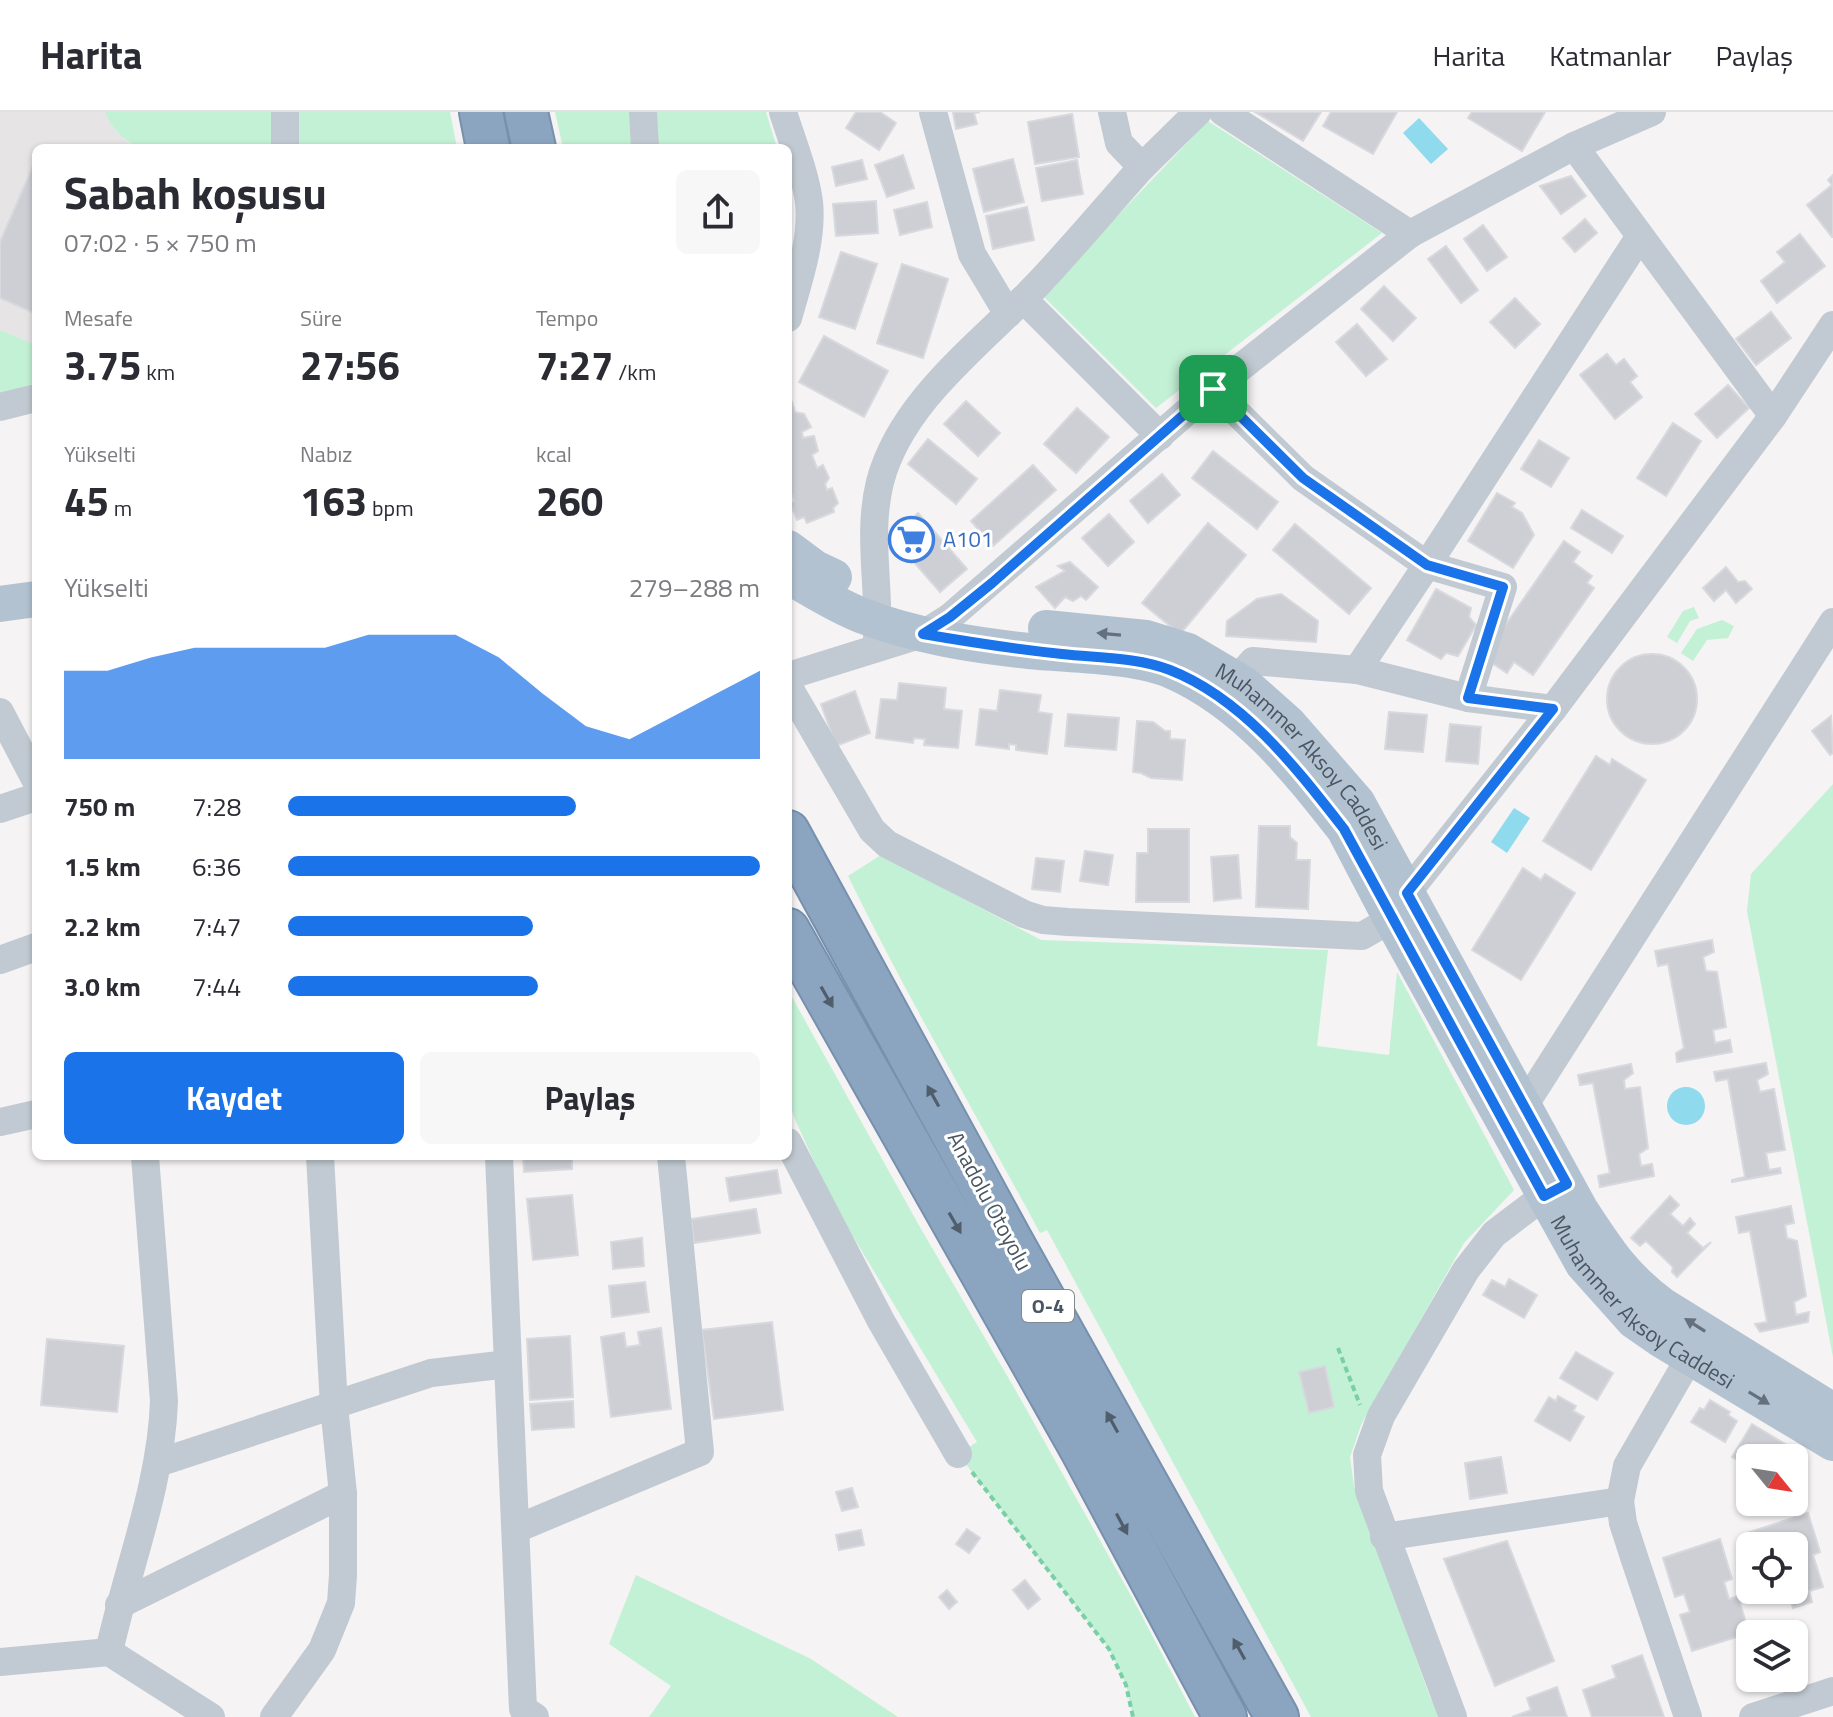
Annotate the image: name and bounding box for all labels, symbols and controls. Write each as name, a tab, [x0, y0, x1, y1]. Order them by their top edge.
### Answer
text: Harita	[40, 26, 142, 84]
text: Harita	[1433, 34, 1505, 77]
text: Katmanlar	[1549, 34, 1672, 77]
text: Paylaş	[1716, 34, 1793, 77]
text: Sabah koşusu	[64, 159, 327, 226]
button: share	[676, 170, 760, 254]
text: 07:02 · 5 × 750 m	[64, 223, 257, 262]
text: Mesafe	[64, 301, 133, 335]
text: Süre	[300, 301, 342, 335]
text: Tempo	[536, 301, 598, 335]
text: 3.75	[64, 335, 141, 396]
text: 27:56	[300, 335, 400, 396]
text: 7:27	[536, 335, 613, 396]
text: km	[141, 355, 175, 389]
text: /km	[613, 355, 656, 389]
pin	[1179, 355, 1247, 423]
icon: arrive	[1191, 367, 1235, 411]
text: Yükselti	[64, 437, 136, 471]
text: Nabız	[300, 437, 352, 471]
text: kcal	[536, 437, 572, 471]
text: 45	[64, 471, 109, 532]
text: 163	[300, 471, 367, 532]
text: 260	[536, 471, 603, 532]
text: m	[109, 491, 132, 525]
text: bpm	[367, 491, 414, 525]
supermarket icon: A101	[888, 515, 936, 563]
place label: A101	[943, 522, 993, 556]
text: Yükselti	[64, 568, 149, 607]
text: 279–288 m	[629, 568, 760, 607]
one-way arrow	[1096, 627, 1121, 640]
street label: Muhammer Aksoy Caddesi	[1209, 654, 1397, 856]
text: 750 m	[64, 787, 135, 826]
text: 7:28	[192, 787, 241, 826]
text: 1.5 km	[64, 847, 141, 886]
text: 6:36	[192, 847, 241, 886]
text: 2.2 km	[64, 907, 141, 946]
text: 7:47	[192, 907, 241, 946]
text: 3.0 km	[64, 967, 141, 1006]
text: 7:44	[192, 967, 241, 1006]
one-way arrow	[820, 986, 834, 1008]
button: Kaydet	[64, 1052, 404, 1144]
button: Paylaş	[420, 1052, 760, 1144]
one-way arrow	[926, 1084, 940, 1107]
street label: Anadolu Otoyolu	[939, 1125, 1041, 1277]
street label: Muhammer Aksoy Caddesi	[1542, 1209, 1741, 1397]
one-way arrow	[948, 1212, 962, 1235]
road number: O-4	[1022, 1290, 1074, 1322]
one-way arrow	[1684, 1319, 1706, 1333]
one-way arrow	[1748, 1391, 1770, 1405]
one-way arrow	[1106, 1410, 1119, 1433]
north arrow	[1736, 1444, 1808, 1516]
map controls	[1736, 1444, 1808, 1692]
one-way arrow	[1115, 1513, 1129, 1535]
button: locate	[1736, 1532, 1808, 1604]
button: layers	[1736, 1620, 1808, 1692]
one-way arrow	[1232, 1638, 1246, 1660]

